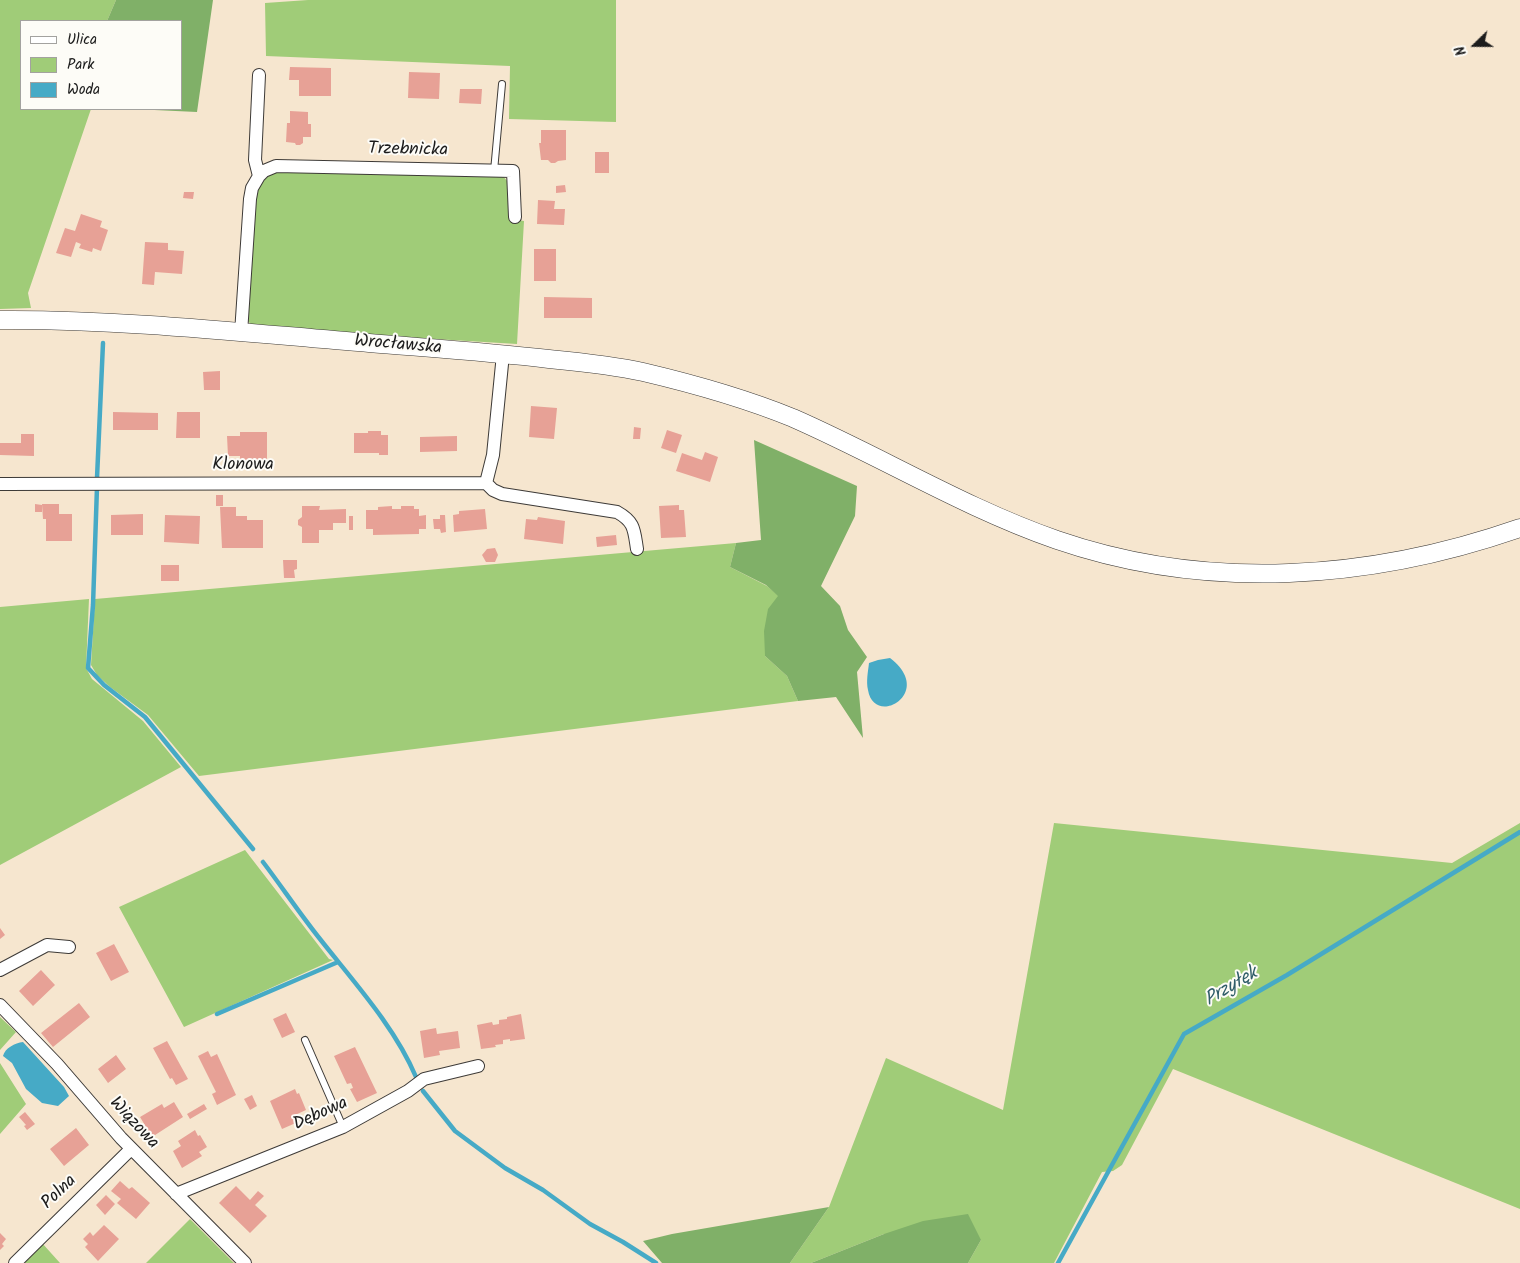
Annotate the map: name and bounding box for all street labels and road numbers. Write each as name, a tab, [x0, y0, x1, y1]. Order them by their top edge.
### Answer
street label: Trzebnicka	[368, 140, 448, 162]
street label: Wrocławska	[353, 331, 443, 361]
street label: Klonowa	[212, 455, 274, 477]
street label: Wiązowa	[103, 1093, 163, 1155]
street label: Dębowa	[290, 1093, 352, 1137]
street label: Polna	[38, 1171, 82, 1215]

